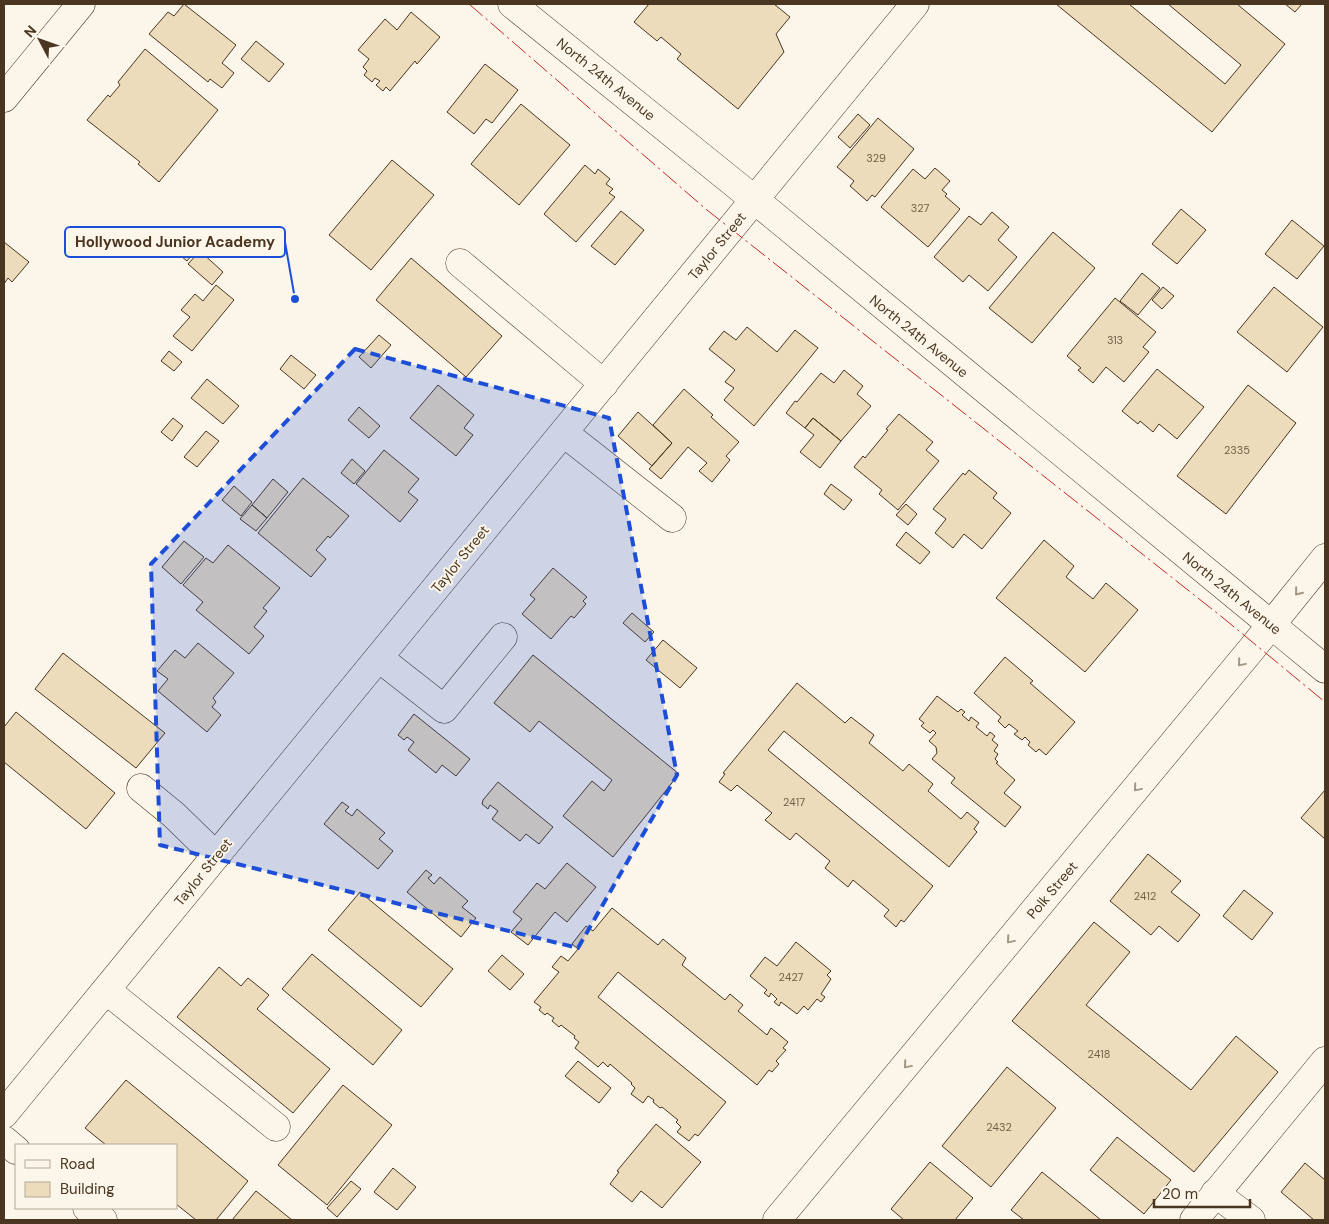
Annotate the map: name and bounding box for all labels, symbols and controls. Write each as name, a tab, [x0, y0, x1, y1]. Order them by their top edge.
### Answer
north arrow	[15, 15, 65, 65]
text: N	[20, 22, 40, 41]
street label: North 24th Avenue	[553, 34, 659, 124]
house number: 329	[866, 151, 886, 165]
house number: 327	[911, 201, 929, 215]
street label: Taylor Street	[684, 208, 750, 284]
callout: Hollywood Junior Academy	[65, 227, 285, 257]
text: Hollywood Junior Academy	[75, 232, 275, 252]
street label: North 24th Avenue	[866, 291, 972, 381]
house number: 313	[1107, 333, 1123, 347]
house number: 2335	[1224, 443, 1250, 457]
street label: Taylor Street	[427, 521, 493, 597]
street label: North 24th Avenue	[1179, 548, 1285, 638]
one-way arrow	[1296, 586, 1304, 595]
one-way arrow	[1238, 657, 1246, 666]
one-way arrow	[1134, 782, 1142, 791]
house number: 2417	[783, 795, 805, 809]
street label: Taylor Street	[170, 834, 236, 910]
street label: Polk Street	[1023, 858, 1081, 922]
house number: 2412	[1134, 889, 1156, 903]
one-way arrow	[1007, 934, 1016, 943]
house number: 2427	[779, 970, 804, 984]
house number: 2418	[1088, 1047, 1110, 1061]
one-way arrow	[903, 1059, 912, 1068]
house number: 2432	[986, 1120, 1012, 1134]
legend	[15, 1144, 178, 1209]
text: Road	[60, 1154, 95, 1174]
scale bar	[1154, 1176, 1250, 1208]
text: Building	[60, 1179, 115, 1199]
text: 20 m	[1162, 1184, 1198, 1204]

